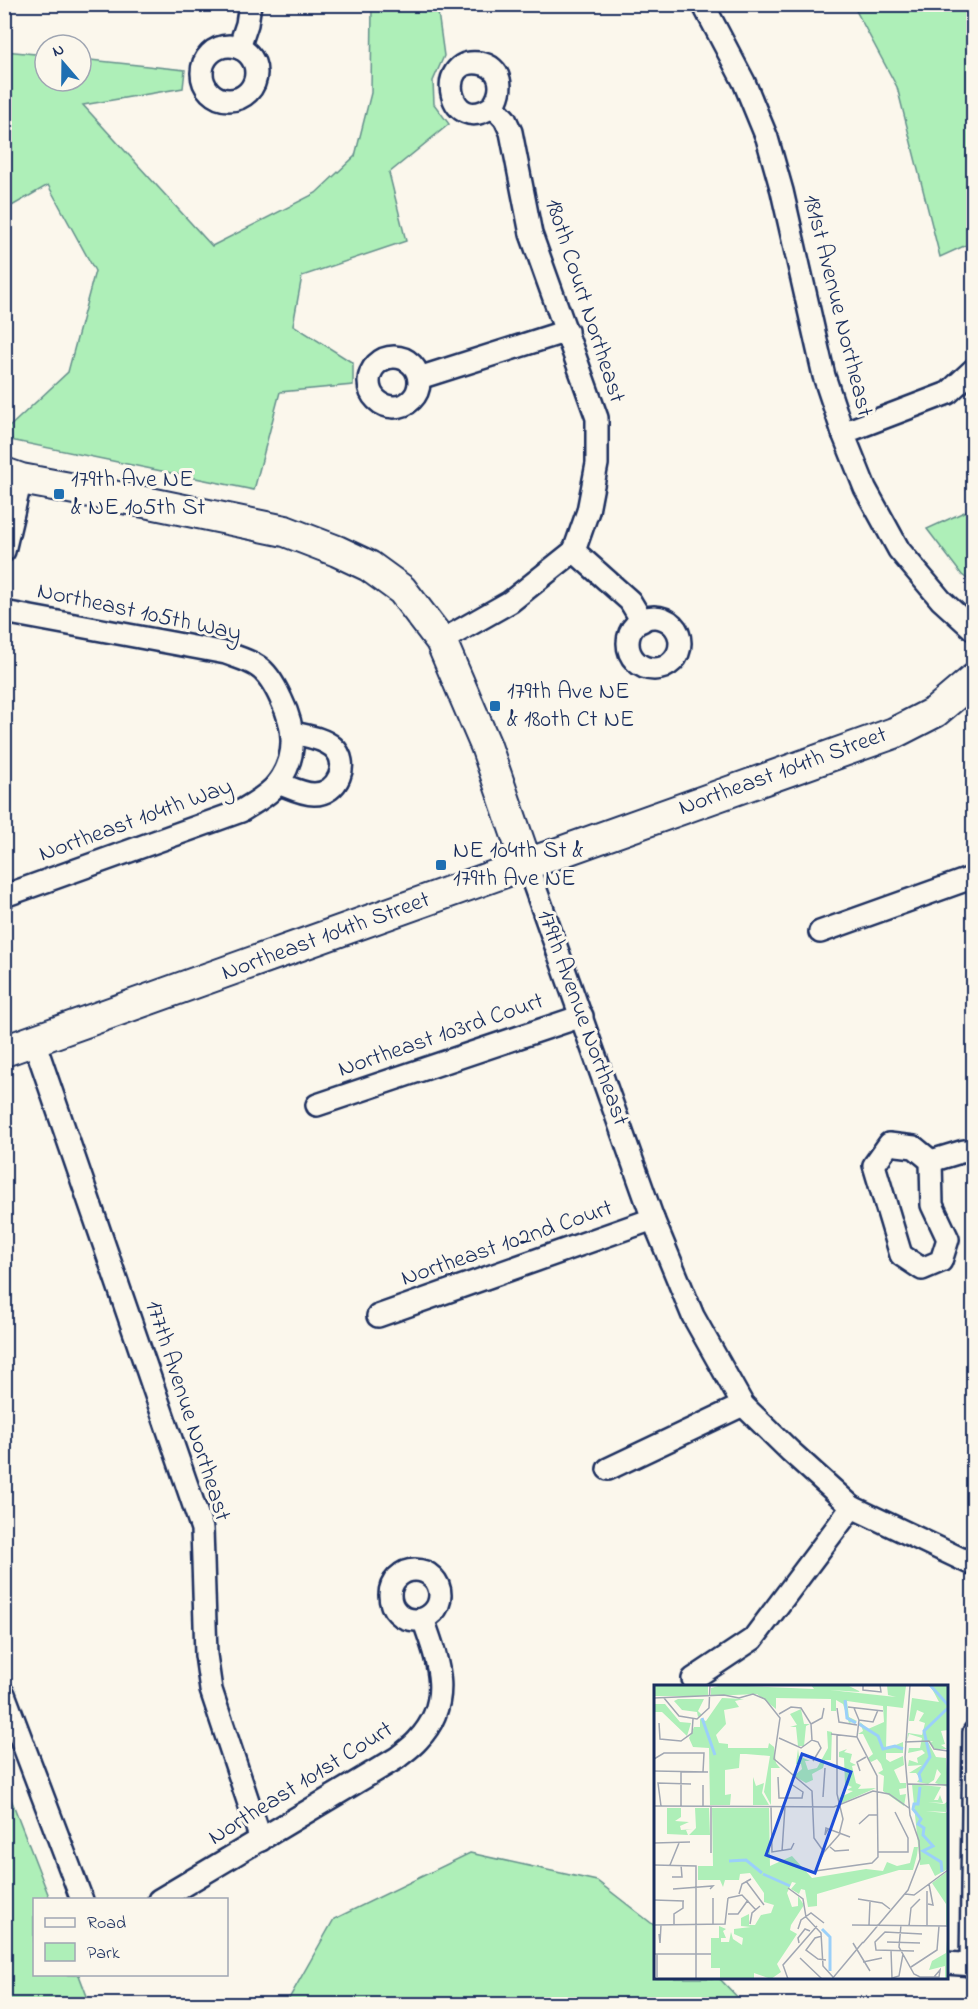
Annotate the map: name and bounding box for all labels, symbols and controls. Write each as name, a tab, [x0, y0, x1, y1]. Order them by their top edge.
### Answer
north arrow	[33, 33, 93, 93]
text: N	[49, 38, 68, 64]
street label: 181st Avenue Northeast	[792, 191, 882, 421]
street label: 180th Court Northeast	[534, 194, 634, 408]
place label: 179th Ave NE & NE 105th St	[71, 463, 205, 526]
marker: 179th Ave NE & NE 105th St	[52, 487, 66, 501]
street label: Northeast 105th Way	[34, 574, 244, 653]
place label: 179th Ave NE & 180th Ct NE	[507, 675, 634, 738]
marker: 179th Ave NE & 180th Ct NE	[488, 699, 502, 713]
street label: Northeast 104th Street	[674, 718, 892, 826]
street label: Northeast 104th Way	[34, 770, 238, 873]
place label: NE 104th St & 179th Ave NE	[453, 834, 584, 897]
marker: NE 104th St & 179th Ave NE	[434, 858, 448, 872]
street label: Northeast 104th Street	[217, 883, 435, 991]
street label: 179th Avenue Northeast	[527, 905, 637, 1131]
street label: Northeast 103rd Court	[334, 984, 548, 1088]
street label: Northeast 102nd Court	[397, 1191, 617, 1297]
street label: 177th Avenue Northeast	[135, 1296, 239, 1526]
inset map	[654, 1685, 948, 1979]
street label: Northeast 101st Court	[202, 1713, 400, 1855]
legend	[33, 1898, 228, 1976]
text: Road	[87, 1911, 126, 1937]
text: Park	[87, 1941, 120, 1967]

